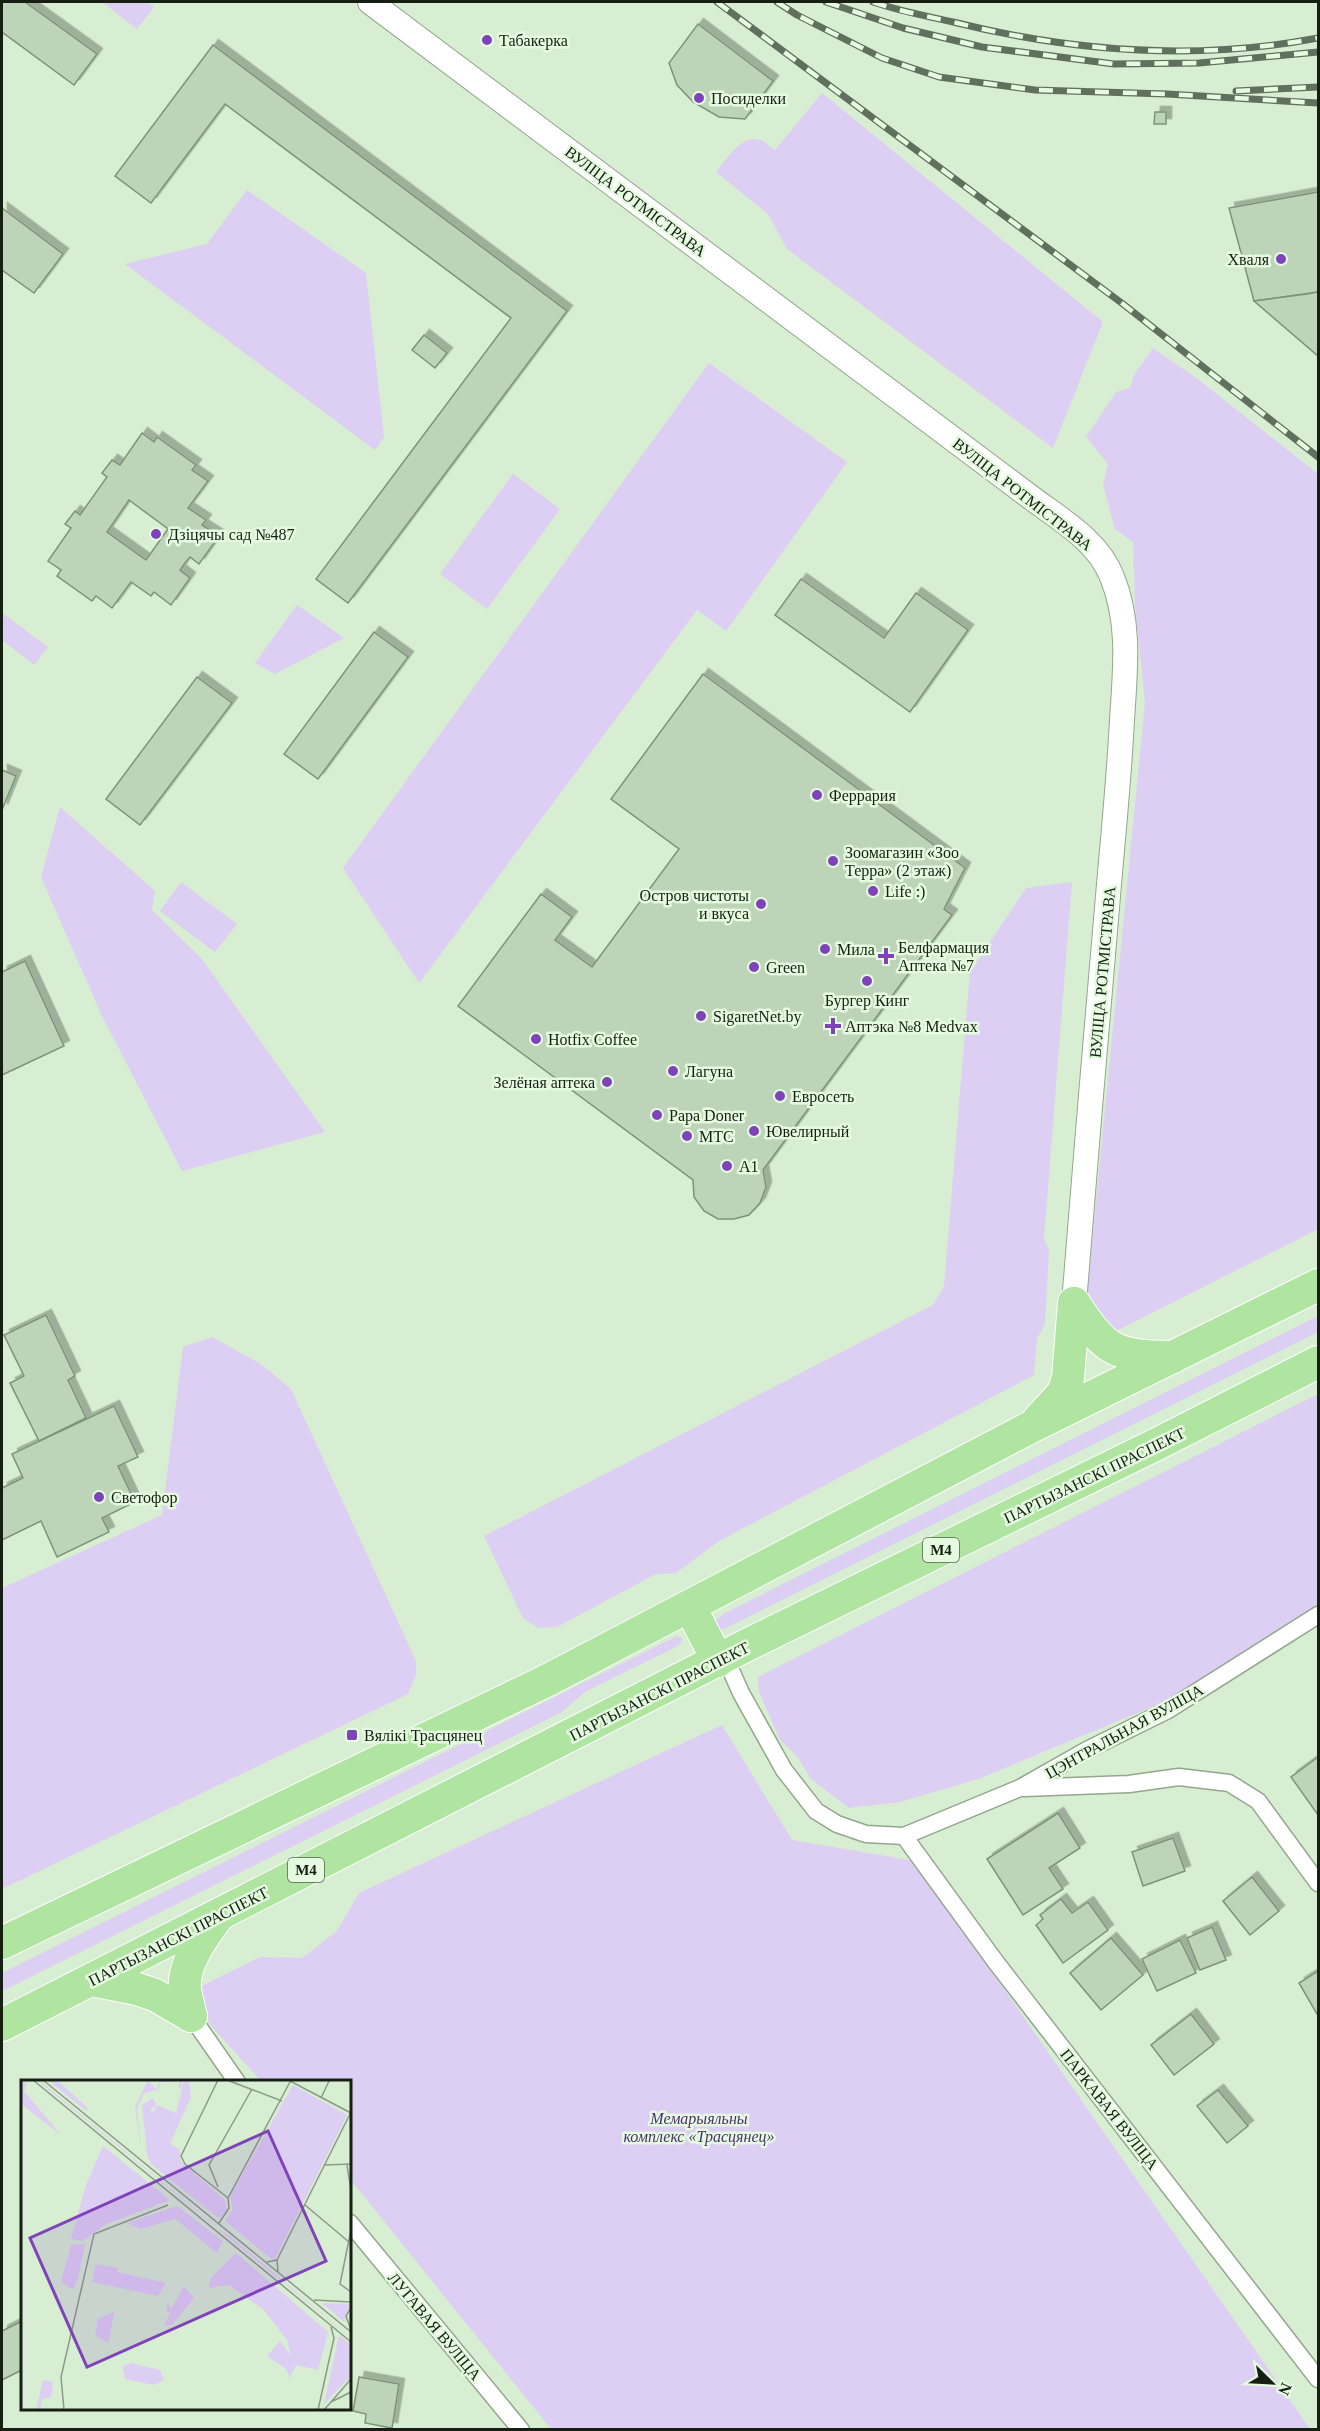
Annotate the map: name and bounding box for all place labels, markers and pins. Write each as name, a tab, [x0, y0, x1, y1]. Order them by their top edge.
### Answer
place label: Табакерка	[499, 32, 568, 50]
marker: Табакерка	[480, 33, 494, 47]
place label: Посиделки	[711, 90, 787, 108]
marker: Посиделки	[692, 91, 706, 105]
place label: Хваля	[1228, 251, 1270, 268]
marker: Хваля	[1274, 252, 1288, 266]
place label: Дзіцячы сад №487	[168, 526, 295, 544]
marker: Дзіцячы сад №487	[149, 527, 163, 541]
place label: Феррария	[829, 787, 896, 805]
marker: Феррария	[810, 788, 824, 802]
place label: Зоомагазин «Зоо Терра» (2 этаж)	[845, 844, 959, 880]
marker: Зоомагазин «Зоо Терра» (2 этаж)	[826, 854, 840, 868]
place label: Life :)	[885, 883, 925, 901]
marker: Life :)	[866, 884, 880, 898]
place label: Остров чистоты и вкуса	[640, 887, 749, 923]
marker: Остров чистоты и вкуса	[754, 897, 768, 911]
place label: Белфармация Аптека №7	[898, 939, 990, 974]
place label: Мила	[837, 941, 875, 958]
marker: Мила	[818, 942, 832, 956]
marker: Белфармация Аптека №7	[879, 949, 893, 963]
place label: Green	[766, 959, 805, 976]
marker: Green	[747, 960, 761, 974]
marker: Бургер Кинг	[860, 974, 874, 988]
place label: Бургер Кинг	[825, 992, 910, 1010]
place label: SigaretNet.by	[713, 1008, 801, 1026]
marker: SigaretNet.by	[694, 1009, 708, 1023]
place label: Аптэка №8 Medvax	[845, 1018, 978, 1035]
marker: Аптэка №8 Medvax	[826, 1019, 840, 1033]
place label: Hotfix Coffee	[548, 1031, 637, 1048]
marker: Hotfix Coffee	[529, 1032, 543, 1046]
place label: Лагуна	[685, 1063, 733, 1081]
marker: Лагуна	[666, 1064, 680, 1078]
place label: Зелёная аптека	[494, 1074, 595, 1091]
marker: Зелёная аптека	[600, 1075, 614, 1089]
place label: Евросеть	[792, 1088, 854, 1106]
marker: Евросеть	[773, 1089, 787, 1103]
place label: Papa Doner	[669, 1107, 745, 1125]
marker: Papa Doner	[650, 1108, 664, 1122]
place label: Ювелирный	[766, 1123, 850, 1141]
marker: Ювелирный	[747, 1124, 761, 1138]
place label: МТС	[699, 1128, 734, 1145]
marker: МТС	[680, 1129, 694, 1143]
place label: A1	[739, 1158, 759, 1175]
marker: A1	[720, 1159, 734, 1173]
place label: Светофор	[111, 1489, 177, 1507]
marker: Светофор	[92, 1490, 106, 1504]
place label: Вялікі Трасцянец	[364, 1727, 483, 1745]
marker: Вялікі Трасцянец	[345, 1728, 359, 1742]

